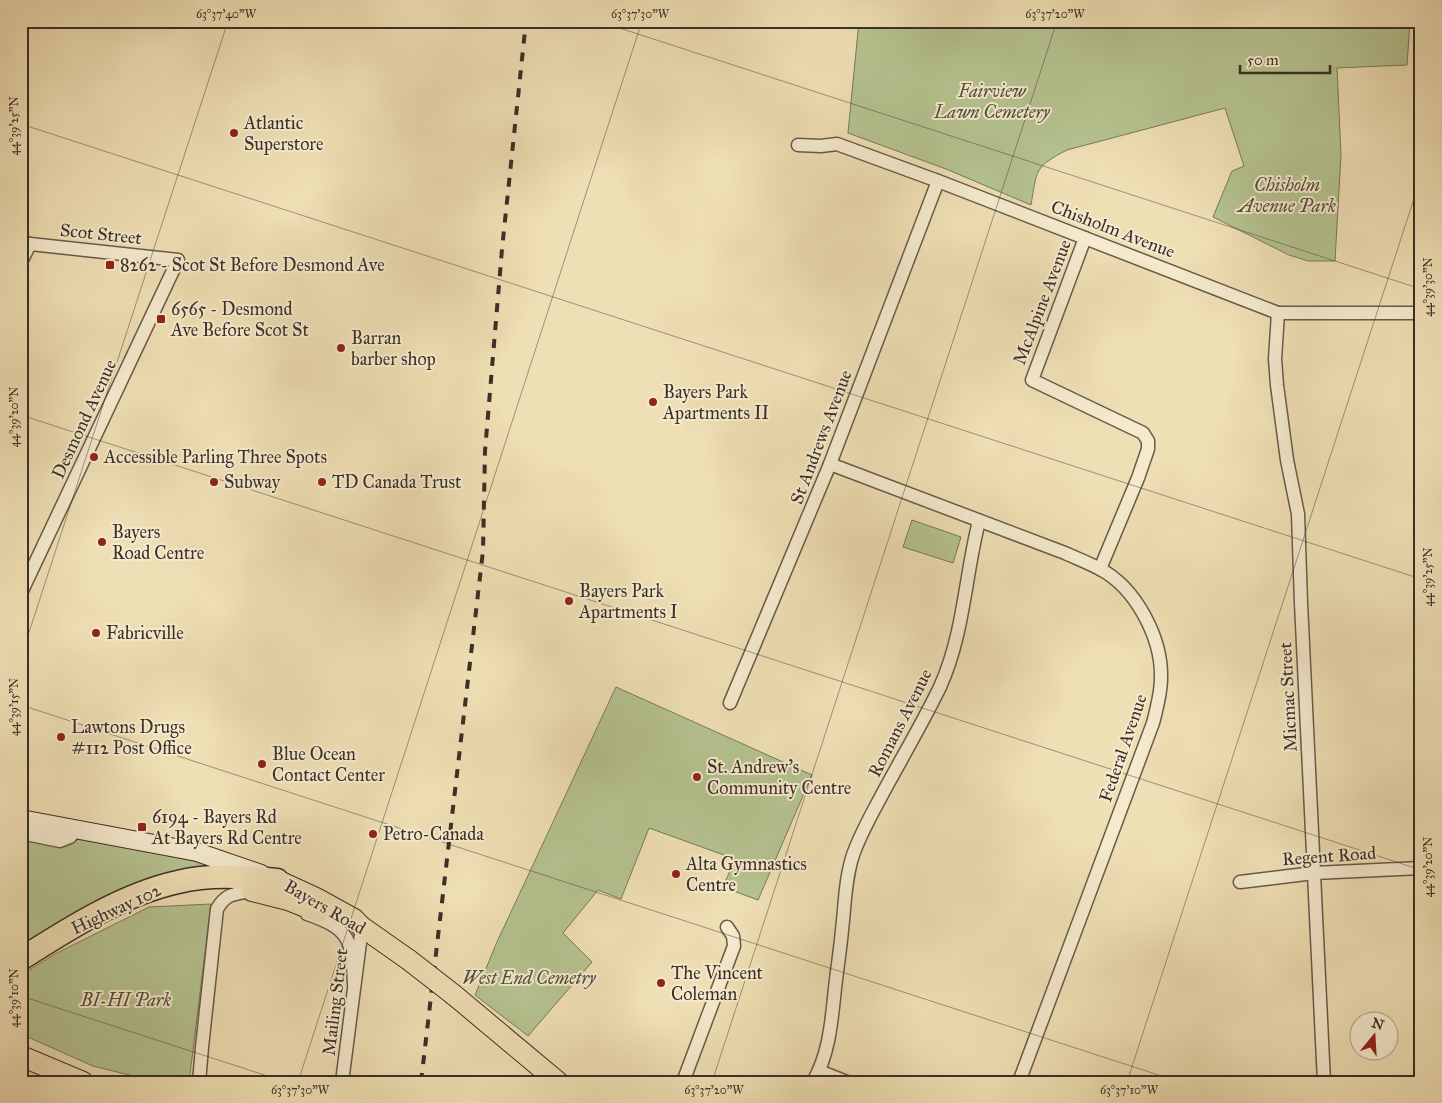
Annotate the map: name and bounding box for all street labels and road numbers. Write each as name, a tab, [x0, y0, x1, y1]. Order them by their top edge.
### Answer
street label: Chisholm Avenue	[1048, 195, 1178, 263]
street label: Scot Street	[59, 219, 144, 249]
street label: McAlpine Avenue	[1008, 236, 1076, 368]
street label: Desmond Avenue	[47, 356, 121, 482]
street label: St Andrews Avenue	[785, 367, 857, 507]
street label: Micmac Street	[1274, 641, 1302, 752]
street label: Romans Avenue	[863, 665, 937, 781]
street label: Federal Avenue	[1094, 691, 1152, 805]
street label: Regent Road	[1281, 842, 1377, 871]
street label: Bayers Road	[280, 875, 370, 939]
street label: Highway 102	[68, 879, 165, 940]
street label: Mailing Street	[318, 947, 354, 1057]

